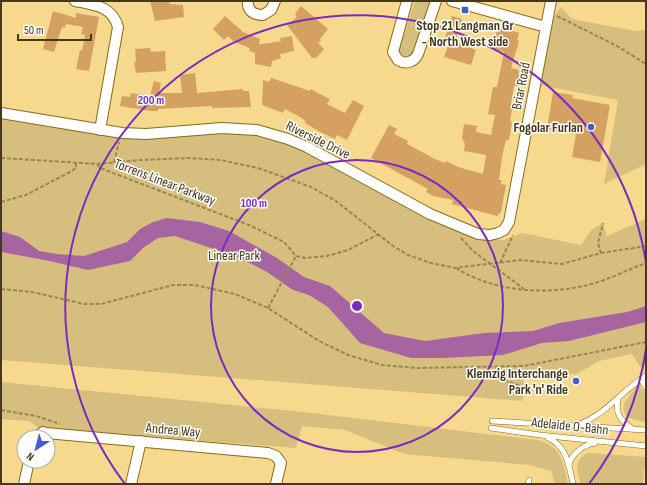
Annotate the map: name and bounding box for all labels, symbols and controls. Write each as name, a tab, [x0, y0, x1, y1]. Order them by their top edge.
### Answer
marker: Stop 21 Langman Gr - North West side	[460, 5, 470, 15]
scale bar	[18, 16, 91, 42]
place label: Stop 21 Langman Gr - North West side	[416, 17, 514, 50]
text: 50 m	[24, 23, 44, 38]
street label: Briar Road	[508, 61, 534, 111]
text: 200 m	[138, 93, 164, 108]
street label: Riverside Drive	[283, 117, 353, 163]
place label: Fogolar Furlan	[513, 119, 583, 136]
marker: Fogolar Furlan	[586, 122, 596, 132]
street label: Torrens Linear Parkway	[112, 155, 219, 209]
text: 100 m	[241, 196, 267, 211]
park label: Linear Park	[208, 247, 260, 264]
centre of rings	[350, 299, 364, 313]
place label: Klemzig Interchange Park 'n' Ride	[467, 365, 568, 398]
marker: Klemzig Interchange Park 'n' Ride	[571, 376, 581, 386]
street label: Adelaide O-Bahn	[530, 413, 609, 438]
street label: Andrea Way	[144, 419, 202, 441]
north arrow	[16, 429, 56, 469]
text: N	[24, 450, 37, 464]

